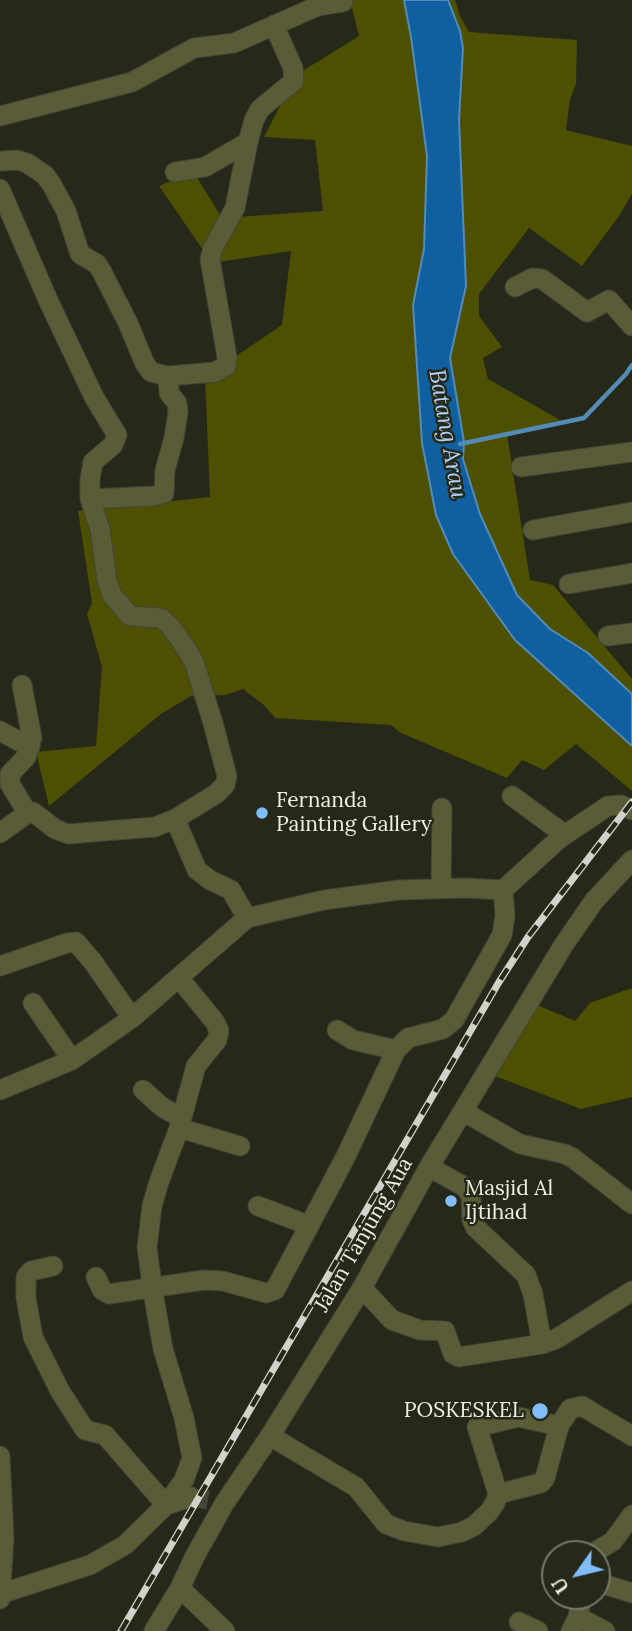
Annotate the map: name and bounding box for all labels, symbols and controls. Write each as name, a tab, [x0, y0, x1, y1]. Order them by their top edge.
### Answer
water label: Batang Arau	[422, 367, 472, 501]
place label: Fernanda Painting Gallery	[276, 788, 432, 838]
marker: Fernanda Painting Gallery	[254, 805, 270, 821]
street label: Jalan Tanjung Aua	[310, 1153, 418, 1317]
place label: Masjid Al Ijtihad	[465, 1176, 553, 1226]
marker: Masjid Al Ijtihad	[443, 1193, 459, 1209]
place label: POSKESKEL	[404, 1398, 524, 1424]
marker: POSKESKEL	[530, 1401, 550, 1421]
north arrow	[541, 1540, 611, 1610]
text: U	[546, 1573, 574, 1598]

